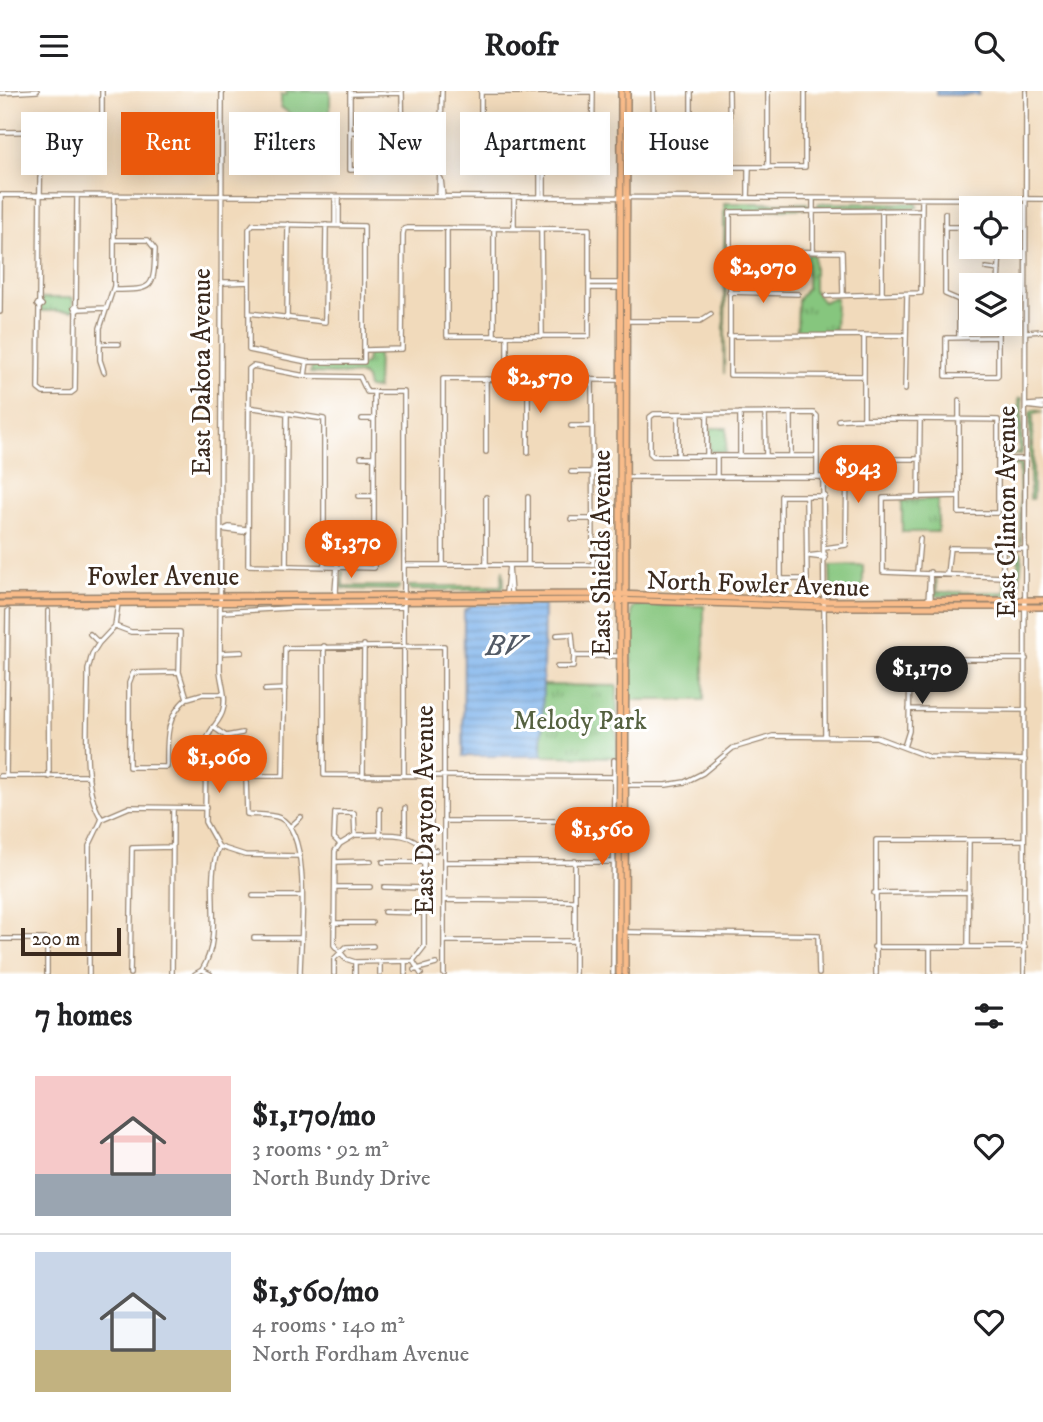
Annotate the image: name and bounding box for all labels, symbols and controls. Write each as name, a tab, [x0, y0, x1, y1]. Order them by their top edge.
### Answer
text: Roofr	[484, 26, 559, 66]
icon: menu	[35, 27, 73, 65]
icon: search	[970, 27, 1008, 65]
chip: Buy	[21, 112, 107, 175]
chip: Rent	[121, 112, 215, 175]
chip: Filters	[229, 112, 340, 175]
chip: New	[354, 112, 446, 175]
chip: Apartment	[460, 112, 610, 175]
chip: House	[624, 112, 733, 175]
map controls	[959, 196, 1022, 336]
button: locate	[959, 196, 1022, 259]
pin: $2,070	[706, 245, 820, 305]
text: $2,070	[729, 253, 797, 282]
street label: East Dakota Avenue	[186, 268, 219, 476]
button: layers	[959, 273, 1022, 336]
pin: $2,570	[483, 355, 597, 415]
text: $2,570	[507, 363, 573, 392]
street label: East Clinton Avenue	[991, 406, 1024, 618]
pin: $943	[817, 445, 899, 505]
street label: East Shields Avenue	[586, 450, 619, 656]
text: $943	[835, 453, 881, 482]
pin: $1,370	[294, 521, 408, 580]
text: $1,370	[321, 528, 381, 557]
street label: Fowler Avenue	[87, 561, 239, 594]
street label: North Fowler Avenue	[646, 565, 870, 605]
water label: BV	[485, 629, 531, 664]
pin: $1,170	[865, 647, 979, 706]
text: $1,170	[892, 654, 952, 683]
street label: East Dayton Avenue	[409, 705, 442, 915]
park label: Melody Park	[513, 705, 647, 738]
pin: $1,060	[162, 735, 276, 795]
text: $1,060	[187, 743, 251, 772]
pin: $1,560	[545, 807, 659, 867]
text: $1,560	[571, 815, 633, 844]
scale bar	[21, 925, 121, 957]
text: 200 m	[32, 928, 80, 951]
icon: filters	[970, 997, 1008, 1035]
text: 7 homes	[35, 998, 132, 1035]
text: $1,170/mo	[252, 1098, 376, 1135]
icon: home	[91, 1104, 175, 1188]
icon: heart	[970, 1127, 1008, 1165]
text: 3 rooms · 92 m²	[252, 1135, 389, 1164]
text: North Bundy Drive	[252, 1164, 430, 1193]
text: $1,560/mo	[252, 1274, 379, 1311]
icon: home	[91, 1280, 175, 1364]
icon: heart	[970, 1303, 1008, 1341]
text: 4 rooms · 140 m²	[252, 1311, 405, 1340]
text: North Fordham Avenue	[252, 1340, 469, 1369]

